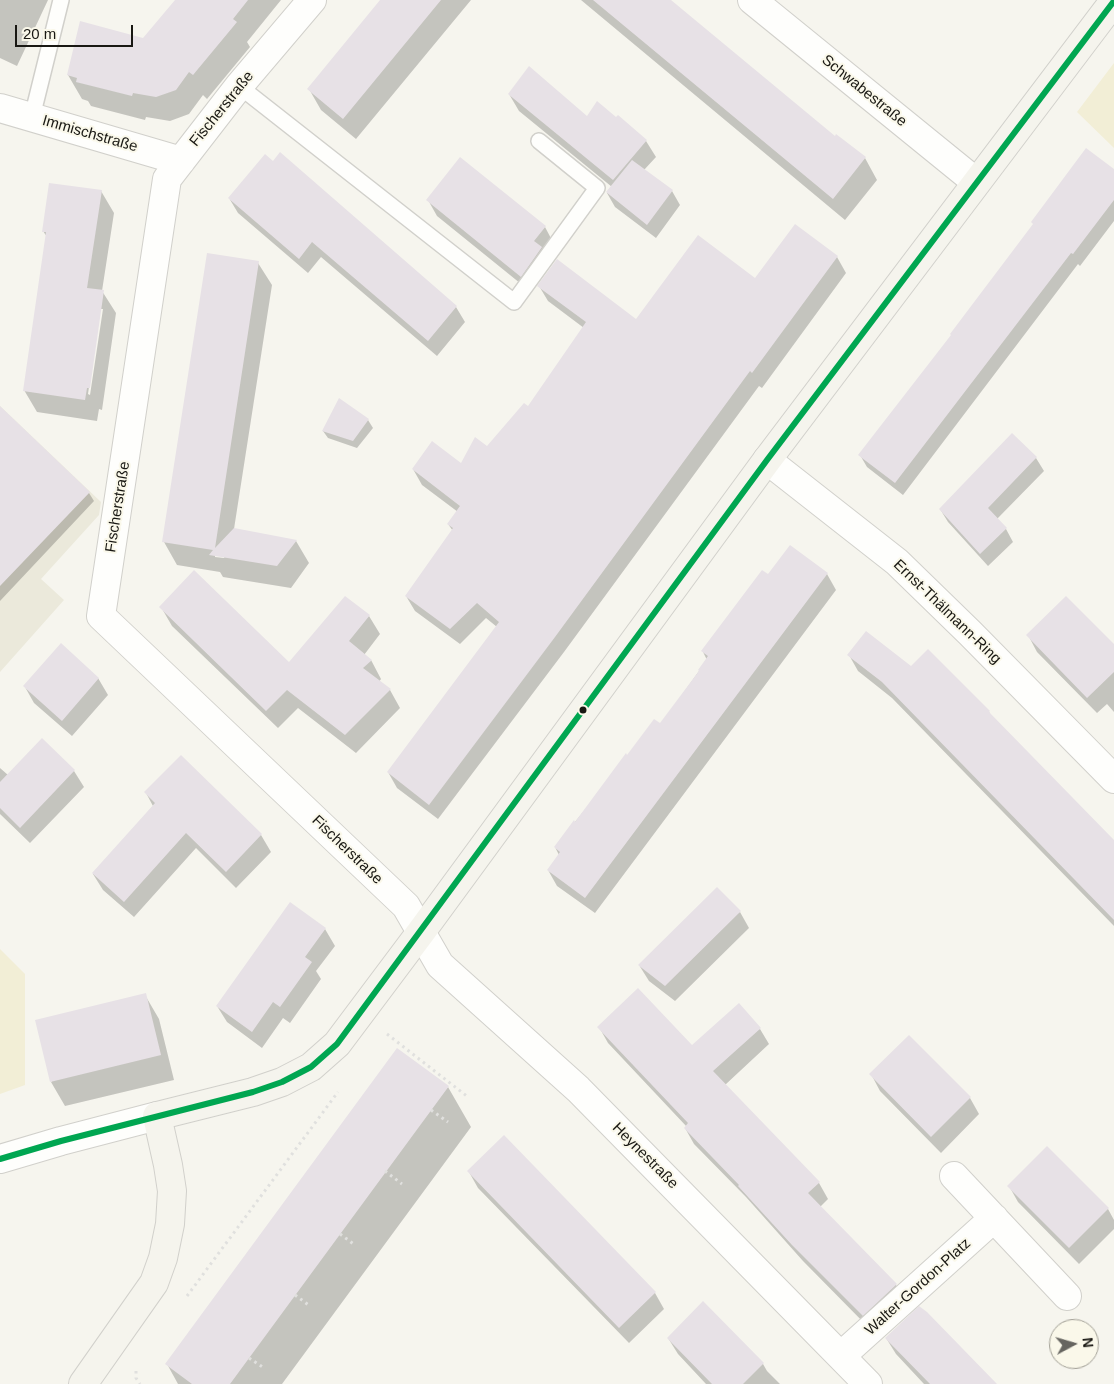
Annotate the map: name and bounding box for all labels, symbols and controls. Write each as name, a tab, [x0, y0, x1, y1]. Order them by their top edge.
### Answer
scale bar	[18, 15, 135, 47]
text: 20 m	[23, 25, 56, 42]
street label: Schwabestraße	[818, 51, 910, 131]
street label: Fischerstraße	[186, 68, 258, 150]
street label: Immischstraße	[40, 112, 140, 156]
street label: Fischerstraße	[102, 460, 134, 554]
street label: Ernst-Thälmann-Ring	[889, 556, 1005, 668]
unlabelled marker	[578, 705, 588, 715]
street label: Fischerstraße	[308, 812, 386, 888]
street label: Heynestraße	[608, 1119, 682, 1193]
street label: Walter-Gordon-Platz	[861, 1235, 975, 1339]
north arrow	[1049, 1319, 1099, 1369]
text: N	[1079, 1337, 1096, 1348]

